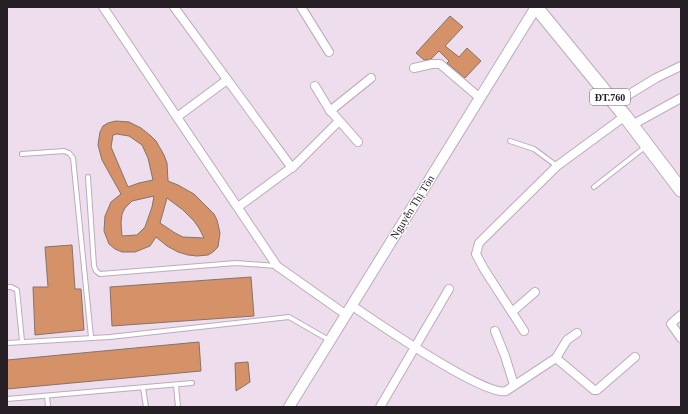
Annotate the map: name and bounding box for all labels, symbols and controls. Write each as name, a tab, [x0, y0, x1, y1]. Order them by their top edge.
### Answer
road number: ĐT.760	[590, 89, 630, 105]
street label: Nguyễn Thị Tồn	[388, 172, 438, 242]

